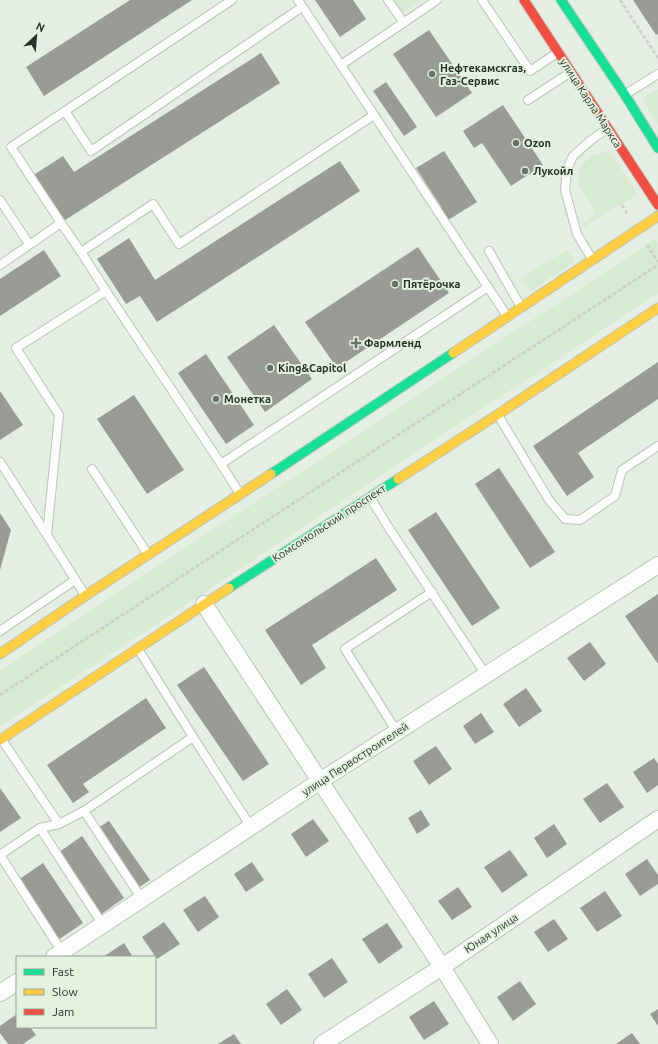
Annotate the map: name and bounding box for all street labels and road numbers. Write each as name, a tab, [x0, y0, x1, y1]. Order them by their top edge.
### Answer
street label: улица Карла Маркса	[558, 56, 624, 150]
street label: Комсомольский проспект	[270, 482, 388, 564]
street label: улица Первостроителей	[299, 720, 411, 798]
street label: Юная улица	[462, 911, 520, 955]

